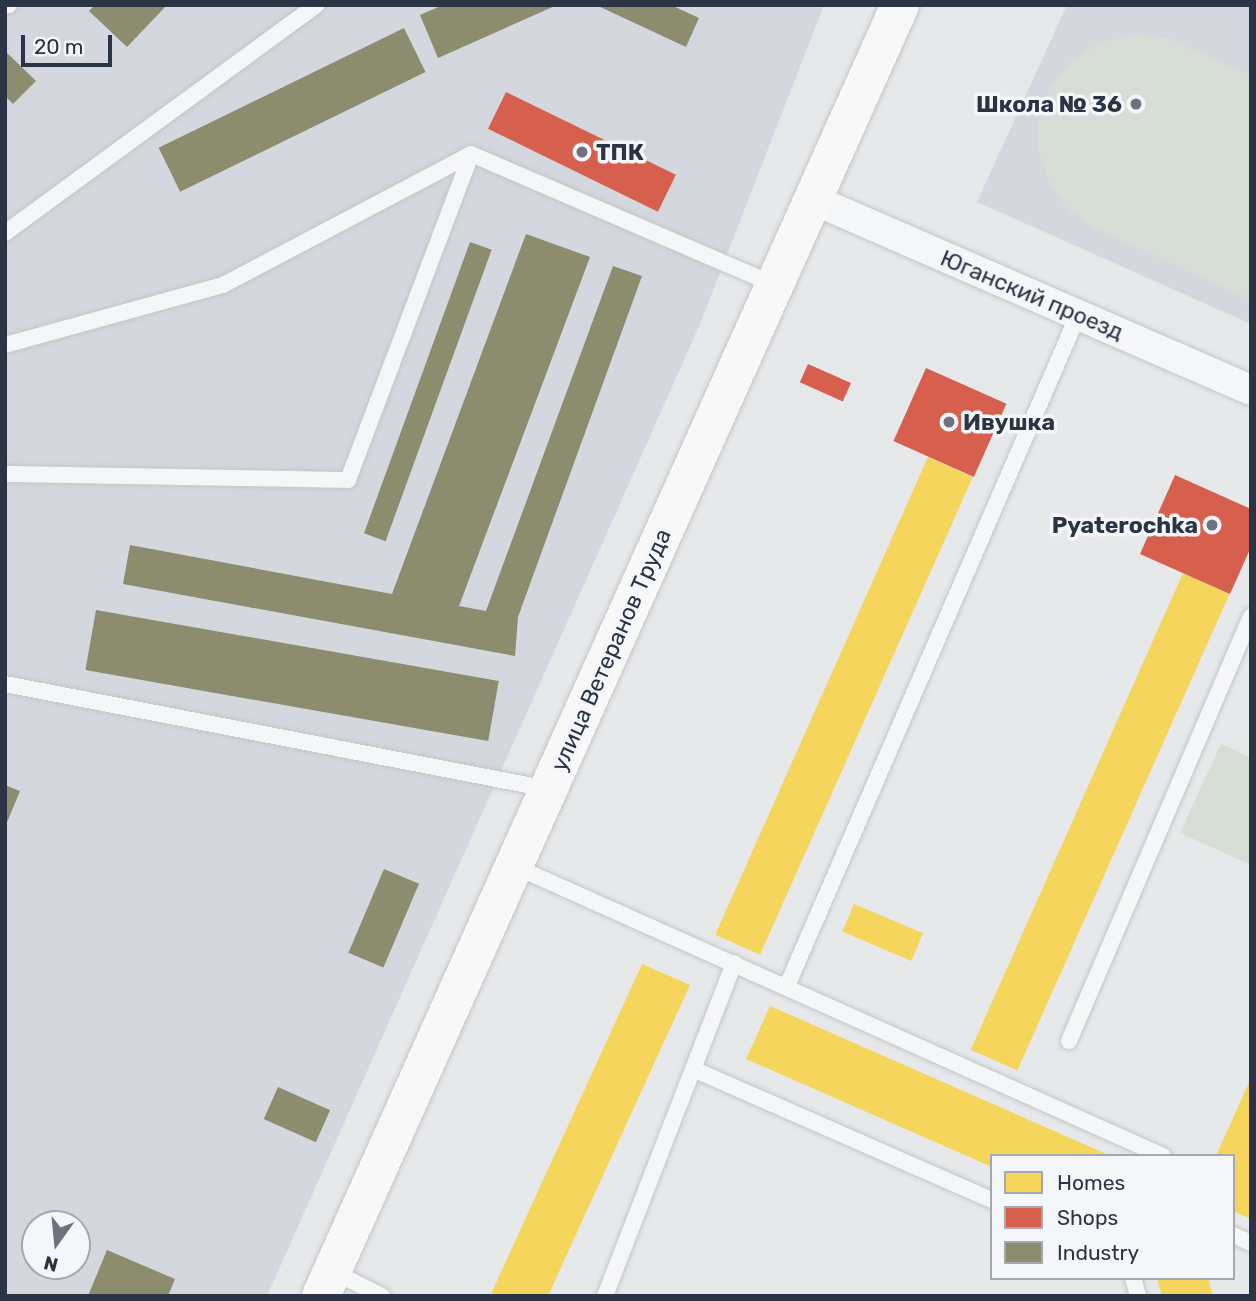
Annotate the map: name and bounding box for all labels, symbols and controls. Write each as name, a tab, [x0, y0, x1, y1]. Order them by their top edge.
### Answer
scale bar	[24, 21, 116, 65]
text: 20 m	[34, 34, 83, 59]
place label: Школа № 36	[976, 90, 1122, 118]
marker: Школа № 36	[1128, 96, 1144, 112]
place label: ТПК	[596, 138, 644, 166]
marker: ТПК	[574, 144, 590, 160]
street label: Юганский проезд	[936, 244, 1128, 346]
place label: Ивушка	[963, 408, 1055, 436]
marker: Ивушка	[941, 414, 957, 430]
place label: Pyaterochka	[1052, 511, 1198, 539]
marker: Pyaterochka	[1204, 517, 1220, 533]
street label: улица Ветеранов Труда	[545, 524, 677, 776]
legend	[990, 1154, 1235, 1280]
text: Homes	[1057, 1170, 1125, 1195]
text: Shops	[1057, 1205, 1118, 1230]
north arrow	[21, 1210, 91, 1280]
text: Industry	[1057, 1240, 1139, 1265]
text: N	[41, 1251, 61, 1277]

